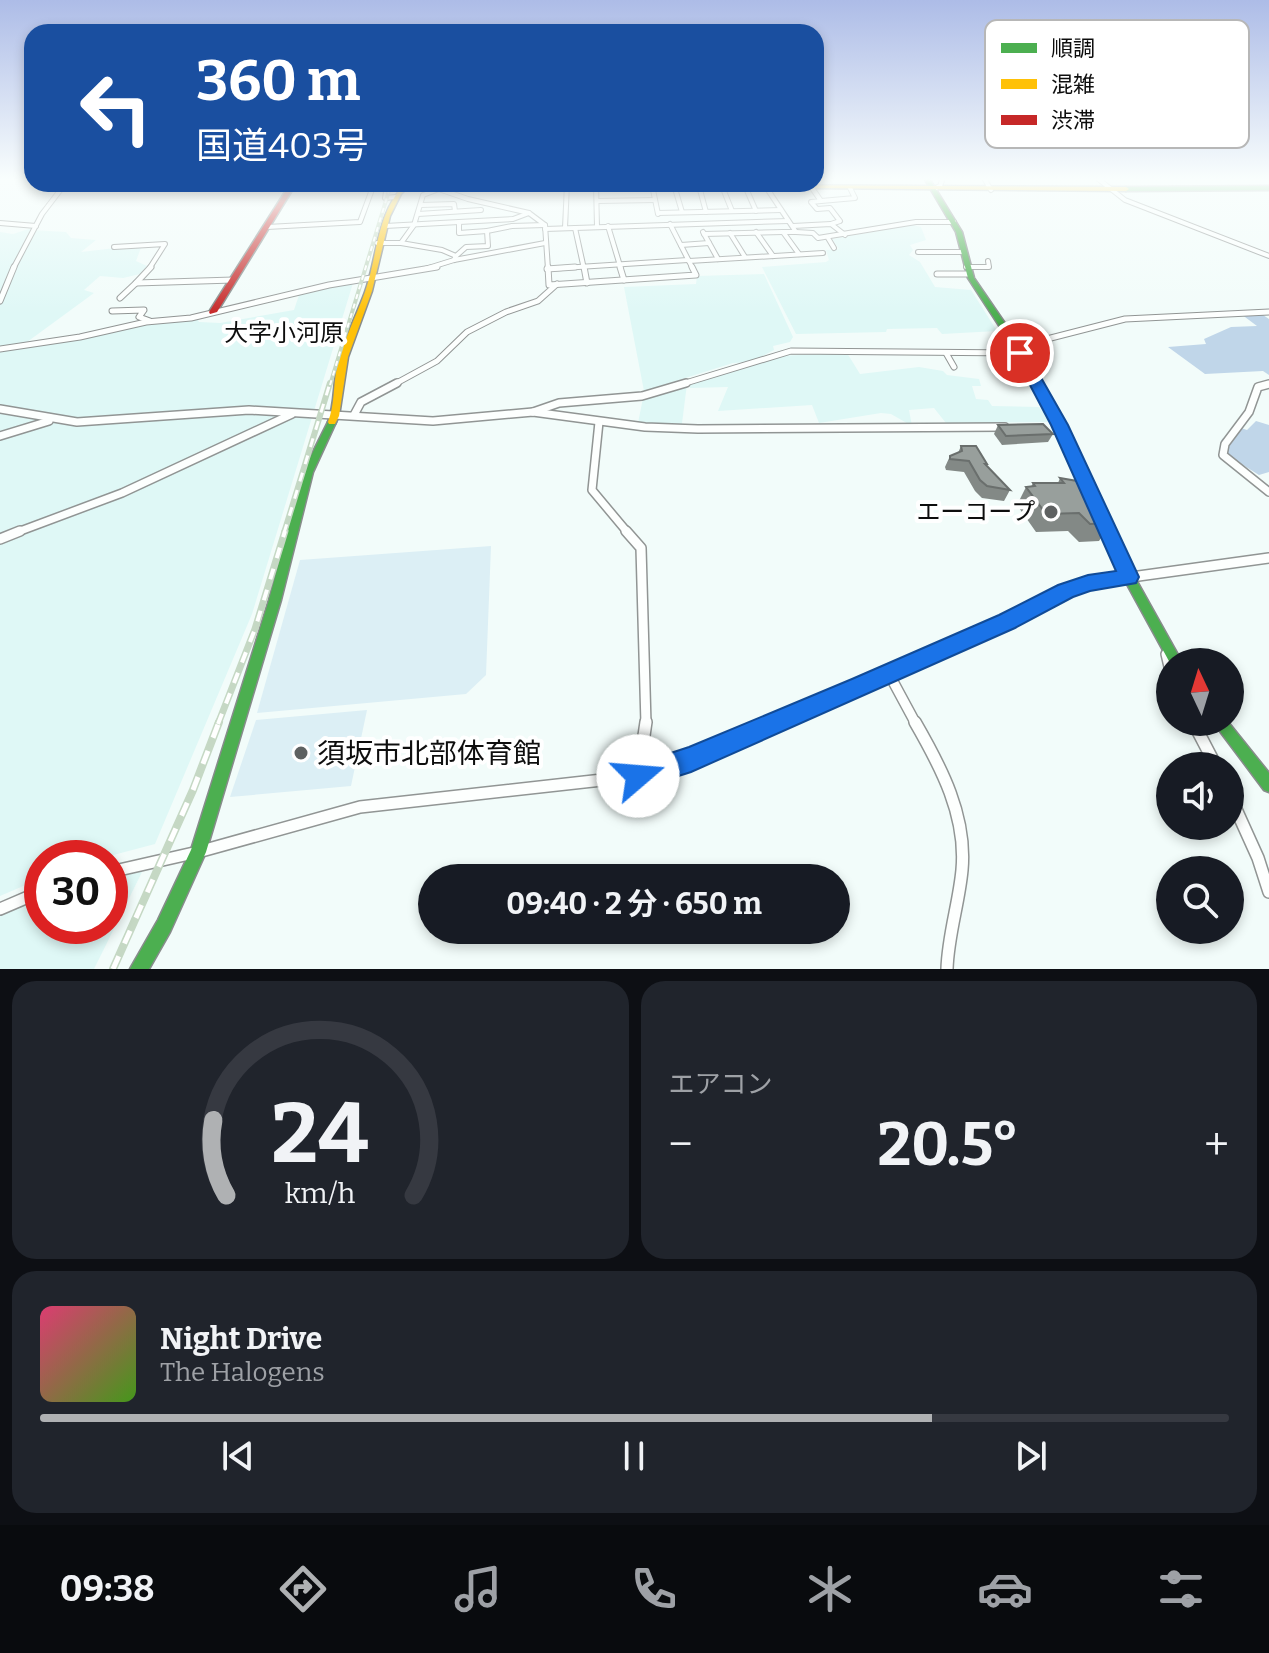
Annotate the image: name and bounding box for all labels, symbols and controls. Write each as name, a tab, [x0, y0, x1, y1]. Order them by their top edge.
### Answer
legend	[985, 20, 1249, 148]
text: 順調	[1051, 35, 1095, 62]
text: 360 m	[196, 48, 360, 115]
icon: left	[64, 56, 168, 160]
text: 混雑	[1051, 71, 1095, 98]
text: 渋滞	[1051, 107, 1095, 134]
text: 国道403号	[196, 124, 369, 168]
district label: 大字小河原	[224, 319, 344, 347]
pin	[986, 319, 1054, 387]
icon: arrive	[998, 331, 1042, 375]
place label: エーコープ	[916, 498, 1035, 526]
marker: エーコープ	[1042, 503, 1060, 521]
north arrow	[1156, 648, 1244, 736]
map controls	[1156, 648, 1244, 944]
position arrow	[596, 734, 680, 818]
place label: 須坂市北部体育館	[317, 737, 541, 770]
marker: 須坂市北部体育館	[292, 744, 310, 762]
button: sound	[1156, 752, 1244, 840]
speed limit sign: 30	[24, 840, 128, 944]
button: search	[1156, 856, 1244, 944]
text: 09:40 · 2 分 · 650 m	[506, 886, 762, 922]
text: エアコン	[669, 1069, 773, 1100]
text: 24	[272, 1084, 369, 1184]
text: 20.5°	[877, 1109, 1019, 1181]
text: −	[669, 1118, 693, 1171]
text: +	[1204, 1118, 1229, 1171]
text: km/h	[285, 1176, 356, 1211]
text: Night Drive	[160, 1321, 322, 1357]
text: The Halogens	[160, 1357, 325, 1388]
icon: previous	[216, 1434, 260, 1478]
icon: pause	[612, 1434, 656, 1478]
icon: next	[1009, 1434, 1053, 1478]
icon: directions	[275, 1561, 331, 1617]
icon: music	[450, 1561, 506, 1617]
icon: phone	[626, 1561, 682, 1617]
icon: climate	[802, 1561, 858, 1617]
icon: car	[977, 1561, 1033, 1617]
icon: filters	[1153, 1561, 1209, 1617]
text: 09:38	[60, 1567, 155, 1611]

